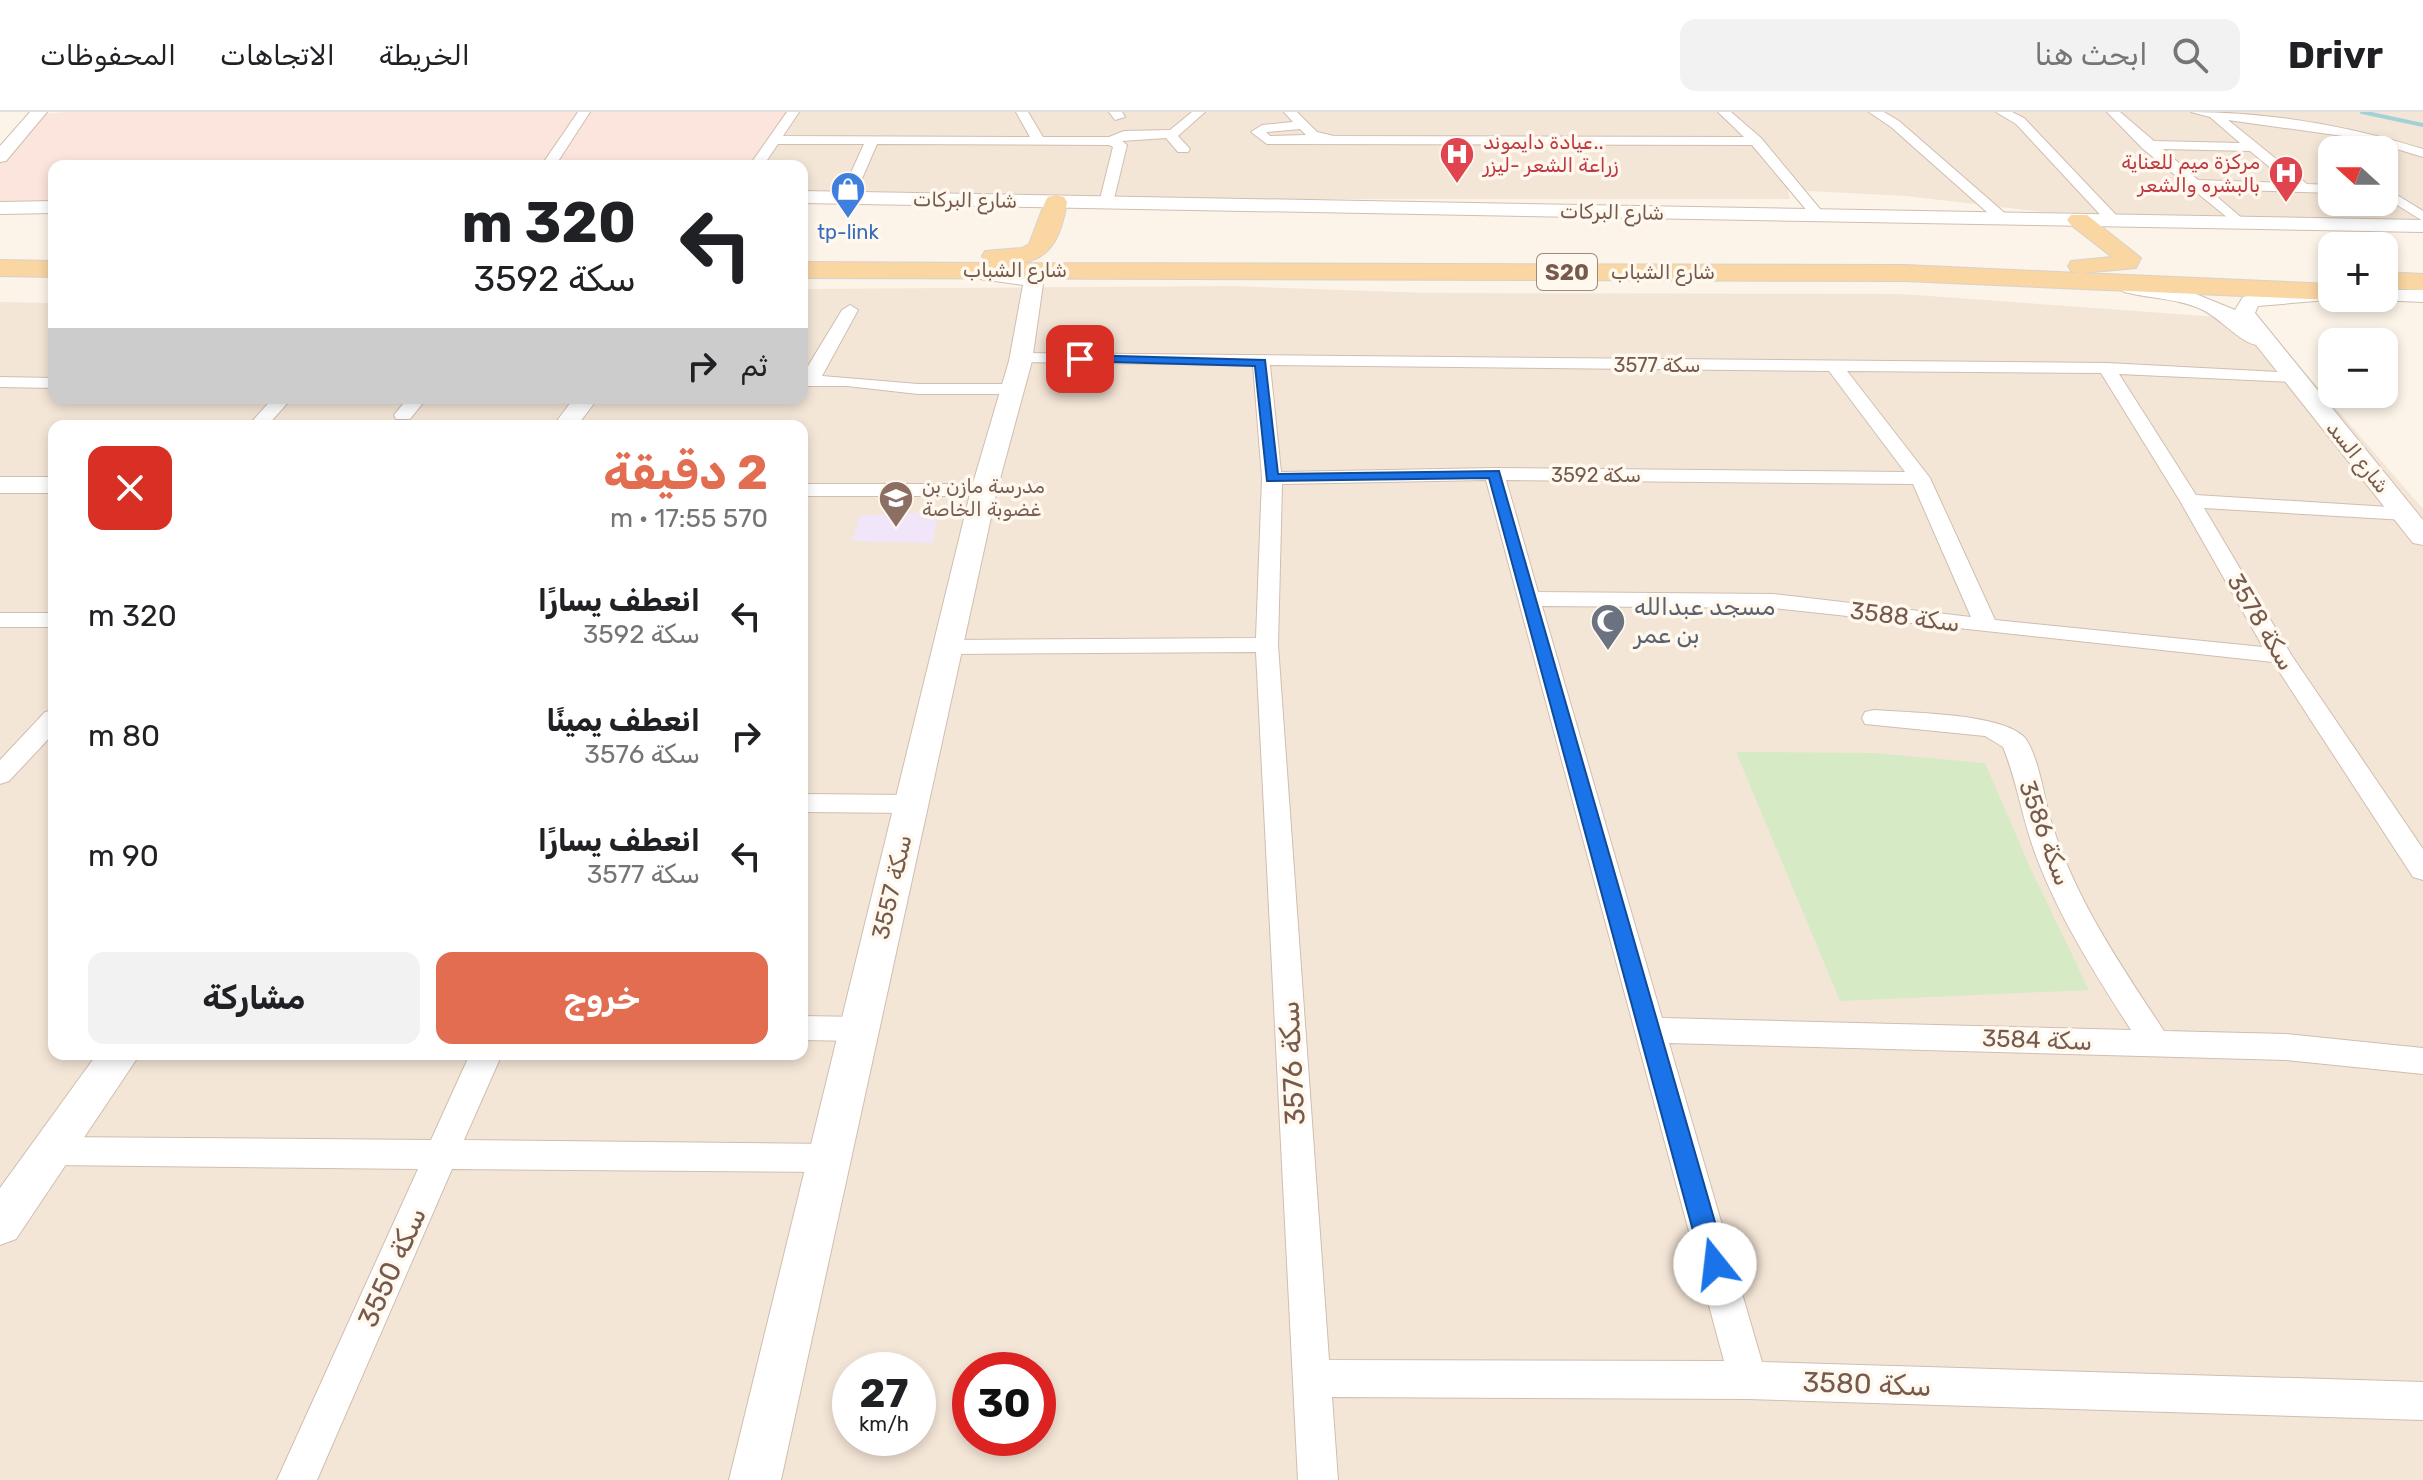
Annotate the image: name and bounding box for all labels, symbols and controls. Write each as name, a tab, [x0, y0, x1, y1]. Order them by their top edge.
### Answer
search box	[1680, 19, 2240, 91]
text: Drivr	[2288, 32, 2383, 78]
icon: search	[2168, 33, 2212, 77]
text: ابحث هنا	[2035, 37, 2148, 73]
text: المحفوظات	[40, 39, 176, 72]
text: الاتجاهات	[220, 39, 335, 72]
text: الخريطة	[379, 39, 470, 72]
place label: عيادة دايموند.. زراعة الشعر -ليزر	[1482, 130, 1618, 177]
hospital icon: عيادة دايموند.. زراعة الشعر -ليزر	[1438, 135, 1476, 185]
north arrow	[2318, 136, 2398, 216]
map controls	[2318, 136, 2398, 408]
place label: مركزة ميم للعناية بالبشره والشعر	[2121, 150, 2260, 197]
hospital icon: مركزة ميم للعناية بالبشره والشعر	[2267, 154, 2305, 204]
shop icon: tp-link	[829, 170, 867, 220]
street label: شارع البركات	[913, 187, 1017, 215]
text: 320 m	[461, 190, 636, 256]
icon: left	[664, 192, 768, 296]
street label: شارع البركات	[1560, 199, 1664, 227]
place label: tp-link	[817, 220, 879, 244]
button: +	[2318, 232, 2398, 312]
road number: S20	[1537, 254, 1597, 290]
text: سكة 3592	[474, 257, 636, 300]
street label: شارع الشباب	[963, 258, 1067, 284]
street label: شارع الشباب	[1611, 260, 1715, 286]
pin	[1046, 325, 1114, 393]
button: −	[2318, 328, 2398, 408]
icon: arrive	[1058, 337, 1102, 381]
icon: right	[680, 344, 724, 388]
text: ثم	[740, 348, 768, 384]
street label: سكة 3577	[1613, 353, 1701, 377]
street label: شارع السد	[2320, 416, 2394, 499]
text: 2 دقيقة	[603, 444, 768, 501]
button: close	[88, 446, 172, 530]
street label: سكة 3592	[1551, 463, 1641, 487]
place label: مدرسة مازن بن غضوبة الخاصة	[922, 474, 1045, 521]
school or university icon: مدرسة مازن بن غضوبة الخاصة	[877, 479, 915, 529]
text: 570 m · 17:55	[610, 503, 768, 534]
street label: سكة 3578	[2221, 569, 2301, 675]
text: انعطف يسارًا	[538, 583, 700, 619]
place label: مسجد عبدالله بن عمر	[1632, 593, 1775, 649]
icon: left	[724, 594, 768, 638]
street label: سكة 3588	[1848, 596, 1962, 638]
text: 320 m	[88, 598, 177, 634]
mosque icon: مسجد عبدالله بن عمر	[1589, 602, 1627, 652]
text: سكة 3592	[583, 619, 700, 650]
text: انعطف يمينًا	[546, 703, 700, 739]
icon: right	[724, 714, 768, 758]
text: 80 m	[88, 718, 160, 754]
text: سكة 3576	[584, 739, 700, 770]
street label: سكة 3586	[2013, 777, 2077, 889]
text: انعطف يسارًا	[538, 823, 700, 859]
street label: سكة 3557	[866, 832, 918, 942]
icon: left	[724, 834, 768, 878]
text: 90 m	[88, 838, 159, 874]
text: سكة 3577	[587, 859, 700, 890]
button: مشاركة	[88, 952, 420, 1044]
button: خروج	[436, 952, 768, 1044]
street label: سكة 3576	[1272, 1000, 1312, 1126]
street label: سكة 3584	[1981, 1024, 2093, 1056]
street label: سكة 3550	[351, 1202, 433, 1332]
position arrow	[1673, 1222, 1757, 1306]
speed limit sign: 30	[952, 1352, 1056, 1456]
street label: سكة 3580	[1802, 1365, 1932, 1403]
text: 27	[860, 1370, 908, 1417]
text: km/h	[859, 1412, 909, 1436]

